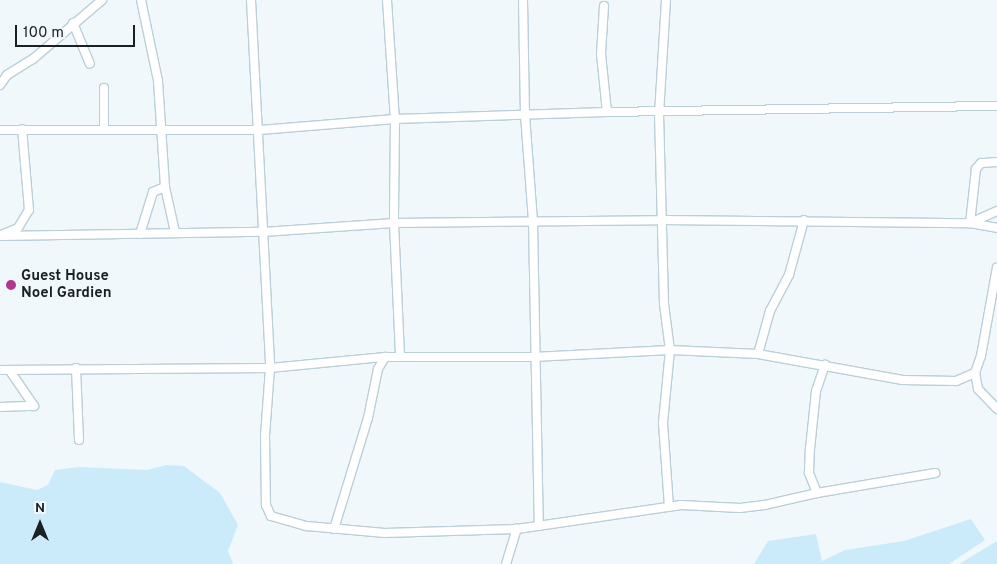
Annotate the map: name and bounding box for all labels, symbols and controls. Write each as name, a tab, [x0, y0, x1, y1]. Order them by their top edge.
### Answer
scale bar	[18, 15, 138, 47]
text: 100 m	[23, 24, 64, 43]
place label: Guest House Noel Gardien	[21, 267, 112, 302]
marker: Guest House Noel Gardien	[5, 279, 17, 291]
north arrow	[15, 499, 65, 549]
text: N	[35, 500, 45, 517]

